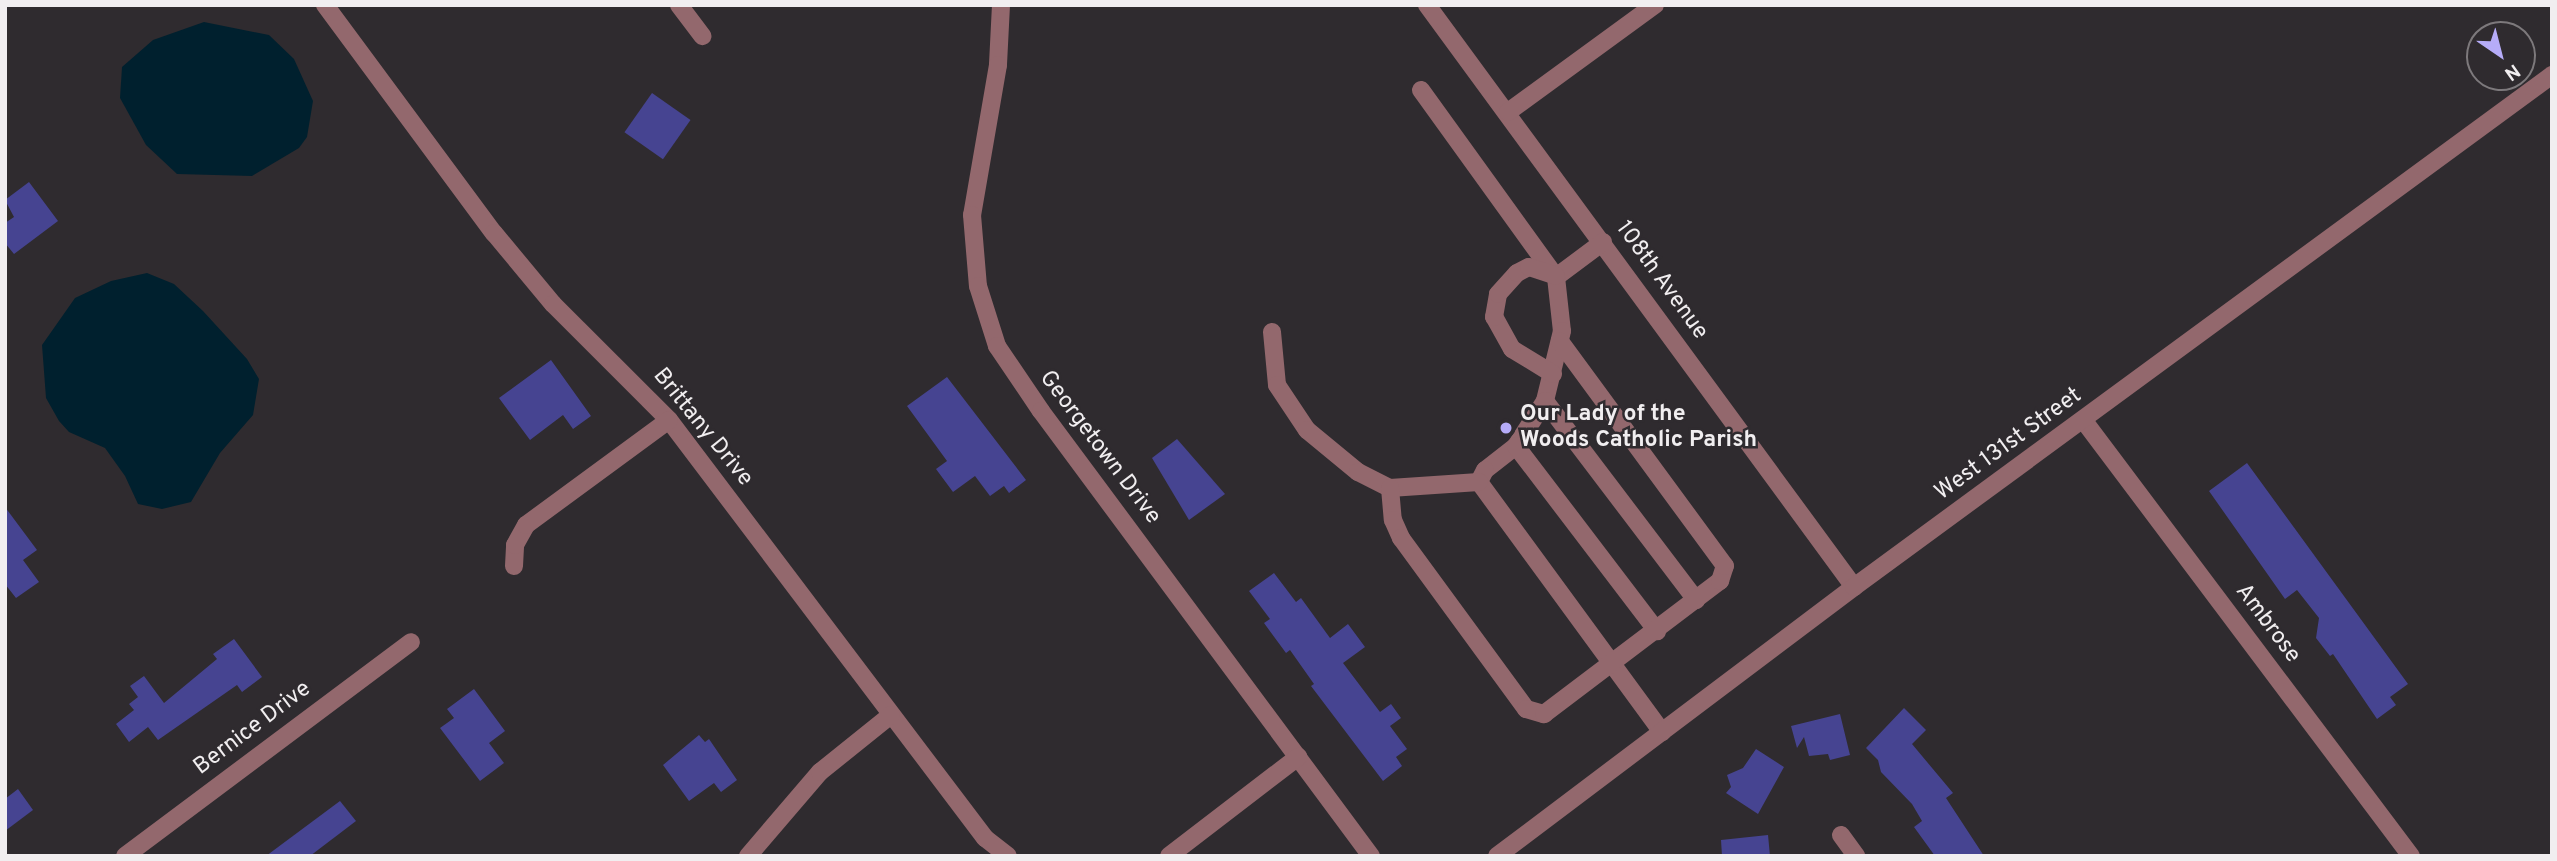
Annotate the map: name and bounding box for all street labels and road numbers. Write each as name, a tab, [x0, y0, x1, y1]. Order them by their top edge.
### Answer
street label: 108th Avenue	[1609, 216, 1713, 346]
street label: Brittany Drive	[646, 363, 758, 493]
street label: Georgetown Drive	[1032, 366, 1166, 530]
street label: West 131st Street	[1930, 383, 2088, 507]
street label: Ambrose	[2228, 579, 2306, 669]
street label: Bernice Drive	[189, 676, 317, 782]

